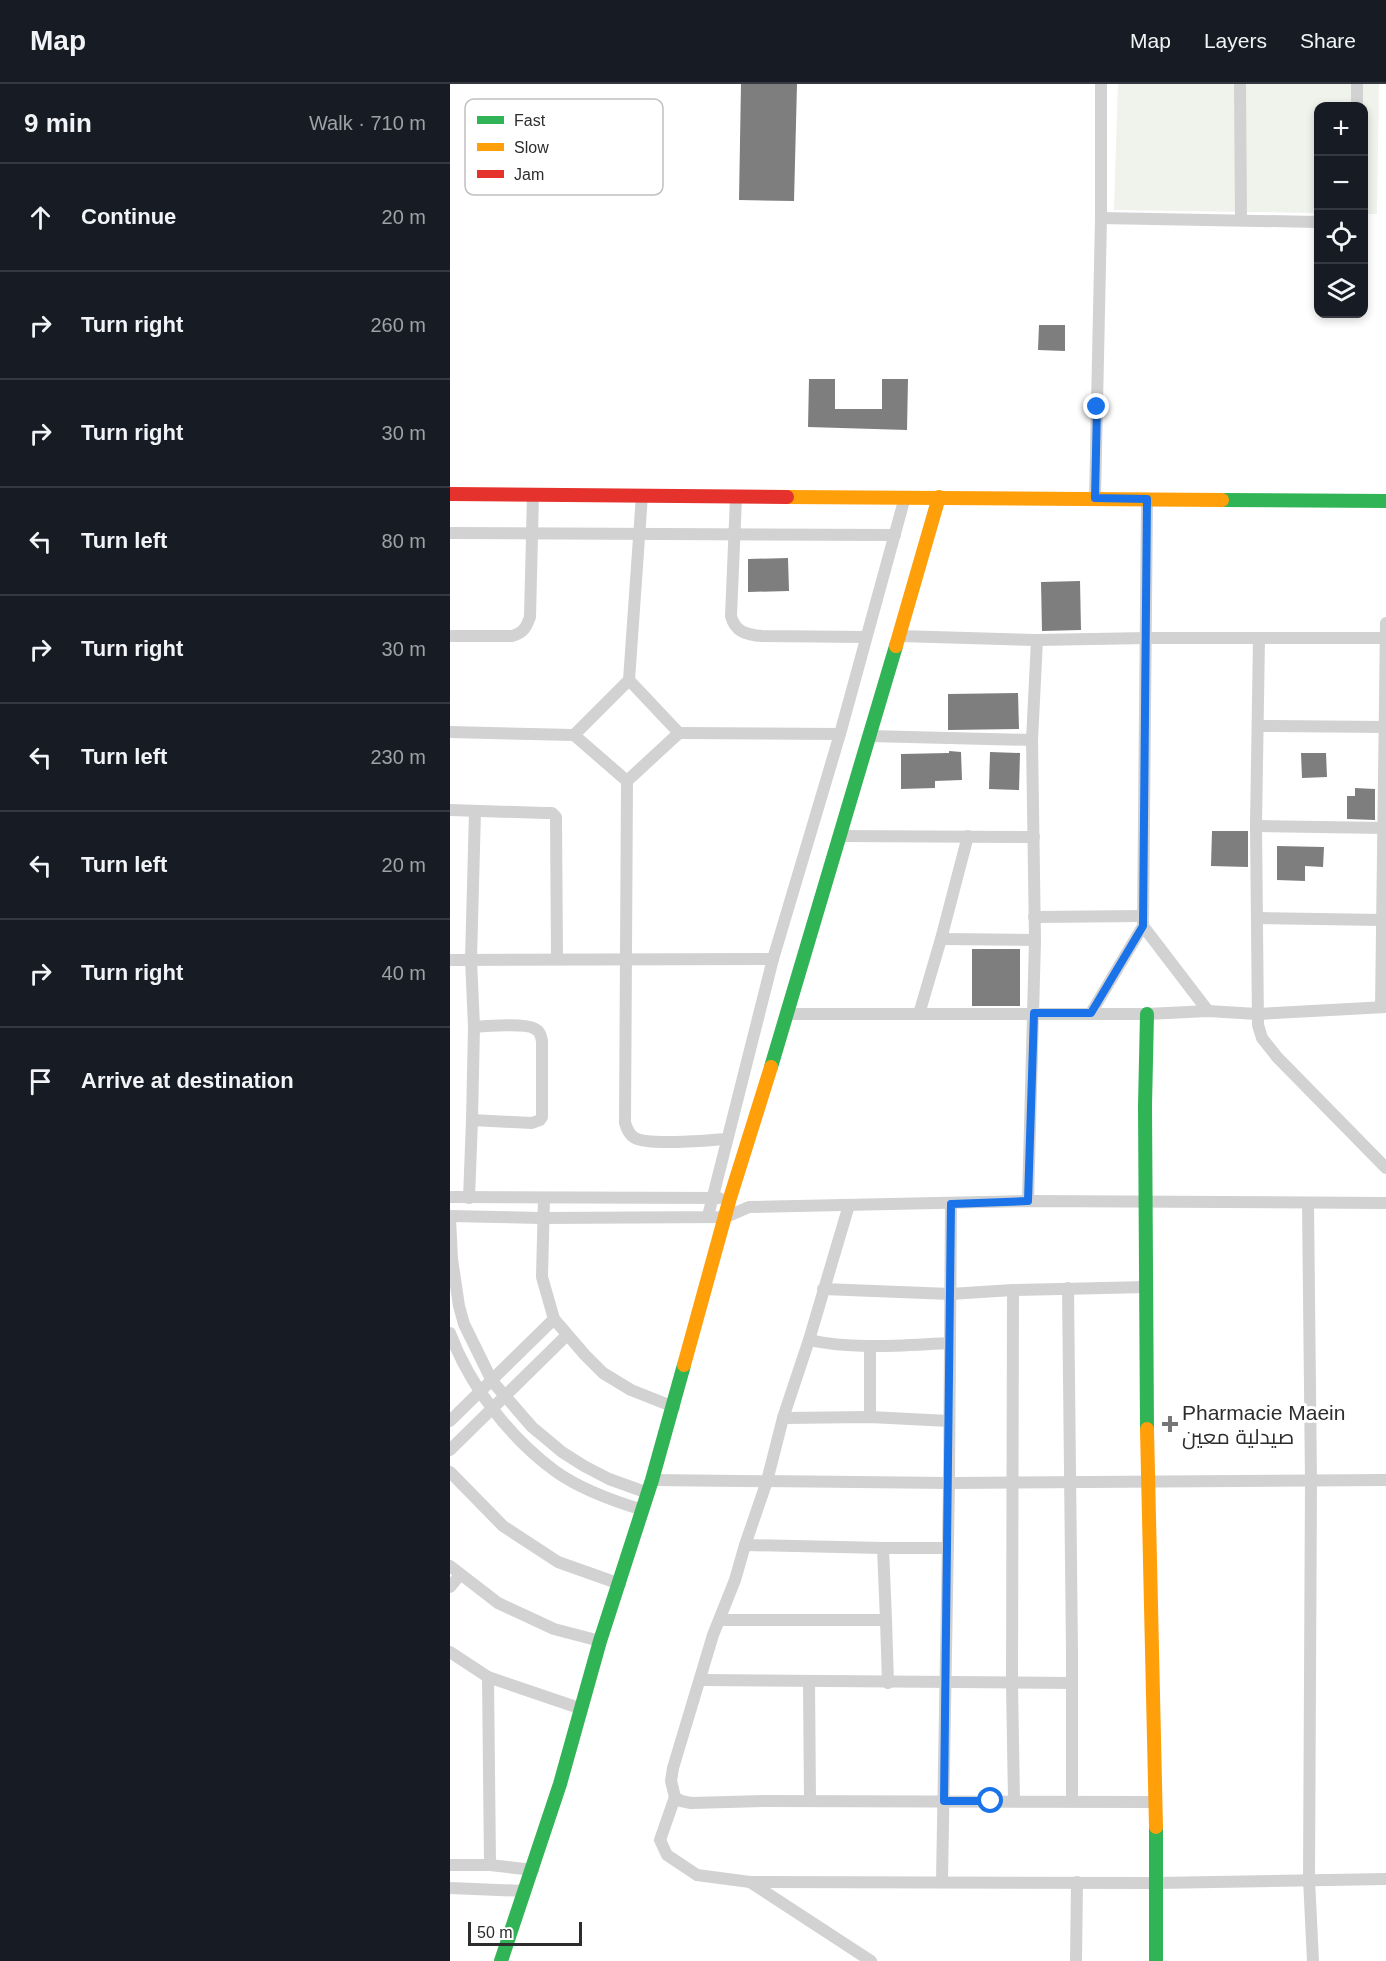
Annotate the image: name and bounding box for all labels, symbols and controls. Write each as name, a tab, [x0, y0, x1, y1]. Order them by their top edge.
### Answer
text: Map	[30, 25, 86, 56]
text: Map	[1130, 29, 1171, 52]
text: Layers	[1204, 29, 1267, 52]
text: Share	[1300, 29, 1356, 52]
legend	[465, 99, 663, 195]
map controls	[1314, 102, 1368, 318]
button: +	[1314, 102, 1368, 156]
text: 9 min	[24, 108, 92, 138]
text: Walk · 710 m	[309, 112, 426, 134]
text: Fast	[514, 112, 546, 129]
text: Slow	[514, 139, 549, 156]
button: −	[1314, 156, 1368, 210]
text: Jam	[514, 166, 544, 183]
icon: ahead	[24, 201, 57, 234]
text: Continue	[81, 204, 176, 229]
text: 20 m	[382, 206, 426, 228]
button: locate	[1314, 210, 1368, 264]
button: layers	[1314, 264, 1368, 318]
icon: right	[24, 309, 57, 342]
text: Turn right	[81, 312, 183, 337]
text: 260 m	[370, 314, 426, 336]
route end	[1083, 393, 1109, 419]
icon: right	[24, 417, 57, 450]
text: Turn right	[81, 420, 183, 445]
text: 30 m	[382, 422, 426, 444]
icon: left	[24, 525, 57, 558]
text: Turn left	[81, 528, 167, 553]
text: 80 m	[382, 530, 426, 552]
icon: right	[24, 633, 57, 666]
text: Turn right	[81, 636, 183, 661]
text: 30 m	[382, 638, 426, 660]
icon: left	[24, 741, 57, 774]
text: Turn left	[81, 744, 167, 769]
text: 230 m	[370, 746, 426, 768]
icon: left	[24, 849, 57, 882]
text: Turn left	[81, 852, 167, 877]
text: 20 m	[382, 854, 426, 876]
icon: right	[24, 957, 57, 990]
text: Turn right	[81, 960, 183, 985]
text: 40 m	[382, 962, 426, 984]
icon: arrive	[24, 1065, 57, 1098]
text: Arrive at destination	[81, 1068, 294, 1093]
place label: Pharmacie Maein صيدلية معين	[1182, 1401, 1345, 1450]
marker: Pharmacie Maein صيدلية معين	[1163, 1417, 1177, 1431]
route start	[977, 1787, 1003, 1813]
scale bar	[468, 1919, 582, 1946]
text: 50 m	[477, 1924, 513, 1941]

